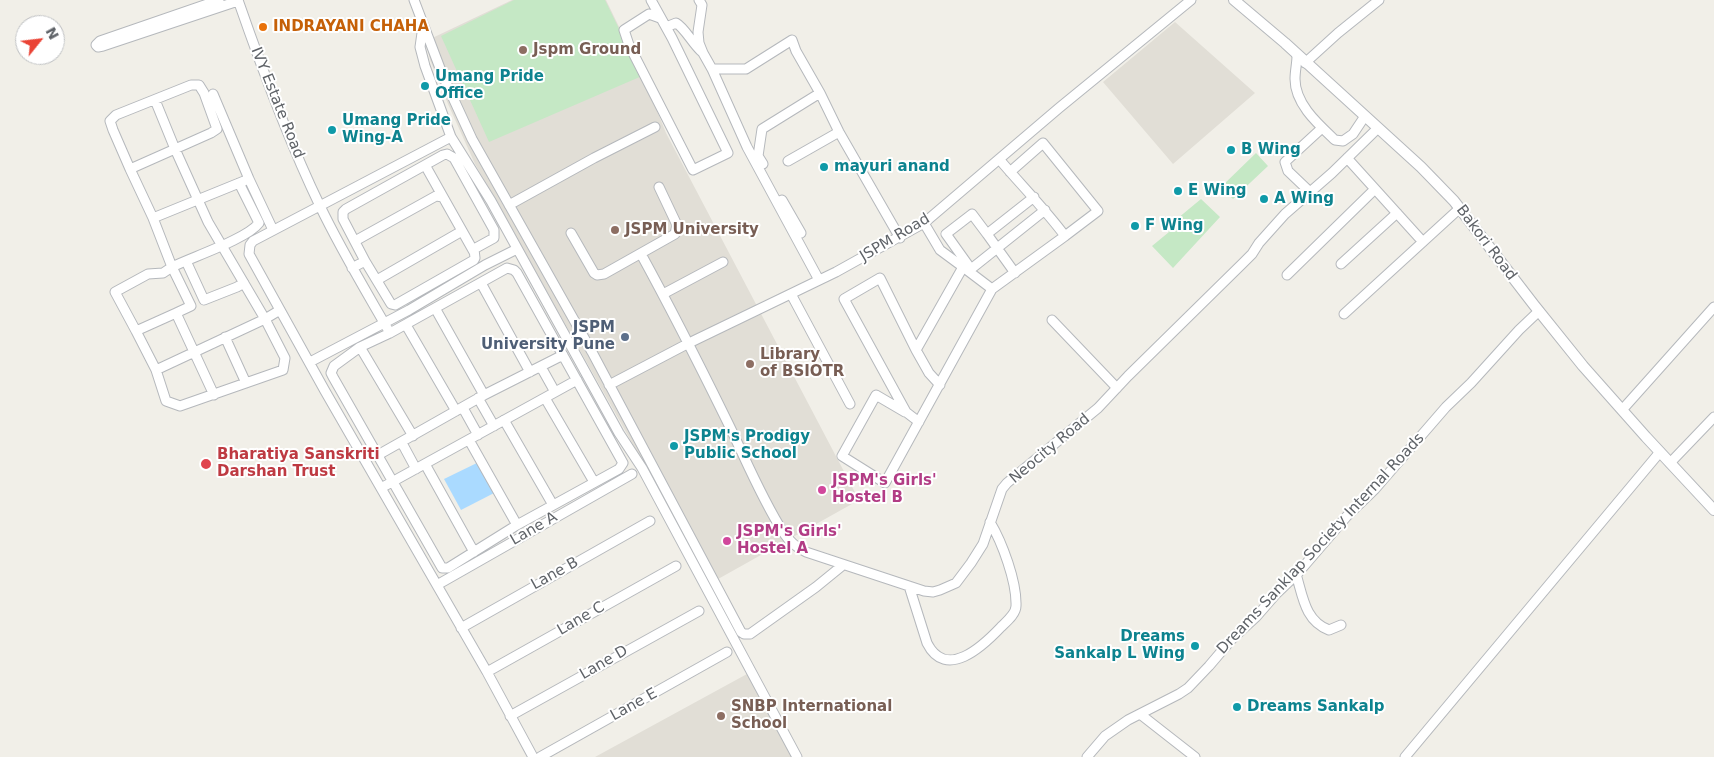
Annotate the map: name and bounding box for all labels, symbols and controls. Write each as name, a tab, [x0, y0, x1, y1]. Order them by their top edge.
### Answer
north arrow	[15, 15, 65, 65]
place label: INDRAYANI CHAHA	[273, 18, 429, 36]
marker: INDRAYANI CHAHA	[257, 21, 269, 33]
text: N	[42, 24, 62, 42]
place label: Jspm Ground	[533, 41, 641, 59]
marker: Jspm Ground	[517, 44, 529, 56]
street label: IVY Estate Road	[246, 45, 308, 161]
place label: Umang Pride Office	[435, 68, 544, 103]
marker: Umang Pride Office	[419, 80, 431, 92]
place label: Umang Pride Wing-A	[342, 112, 451, 147]
marker: Umang Pride Wing-A	[326, 124, 338, 136]
place label: B Wing	[1241, 141, 1301, 159]
marker: B Wing	[1225, 144, 1237, 156]
place label: mayuri anand	[834, 158, 950, 176]
marker: mayuri anand	[818, 161, 830, 173]
place label: E Wing	[1188, 182, 1247, 200]
marker: E Wing	[1172, 185, 1184, 197]
place label: A Wing	[1274, 190, 1334, 208]
marker: A Wing	[1258, 193, 1270, 205]
street label: Bakori Road	[1452, 202, 1520, 284]
street label: JSPM Road	[857, 210, 933, 266]
place label: F Wing	[1145, 217, 1204, 235]
marker: F Wing	[1129, 220, 1141, 232]
place label: JSPM University	[625, 221, 759, 239]
marker: JSPM University	[609, 224, 621, 236]
place label: JSPM University Pune	[481, 319, 615, 354]
marker: JSPM University Pune	[619, 331, 631, 343]
place label: Library of BSIOTR	[760, 346, 844, 381]
marker: Library of BSIOTR	[744, 358, 756, 370]
street label: Neocity Road	[1006, 410, 1094, 488]
place label: JSPM's Prodigy Public School	[684, 428, 810, 463]
street label: Dreams Sanklap Society Internal Roads	[1214, 430, 1428, 658]
marker: JSPM's Prodigy Public School	[668, 440, 680, 452]
place label: Bharatiya Sanskriti Darshan Trust	[217, 446, 380, 481]
marker: Bharatiya Sanskriti Darshan Trust	[199, 457, 213, 471]
place label: JSPM's Girls' Hostel B	[832, 472, 937, 507]
marker: JSPM's Girls' Hostel B	[816, 484, 828, 496]
street label: Lane A	[507, 508, 561, 550]
place label: JSPM's Girls' Hostel A	[737, 523, 842, 558]
marker: JSPM's Girls' Hostel A	[721, 535, 733, 547]
street label: Lane B	[528, 554, 582, 594]
street label: Lane C	[554, 598, 608, 640]
place label: Dreams Sankalp L Wing	[1054, 628, 1185, 663]
marker: Dreams Sankalp L Wing	[1189, 640, 1201, 652]
street label: Lane D	[577, 642, 631, 684]
street label: Lane E	[608, 685, 660, 725]
place label: SNBP International School	[731, 698, 892, 733]
place label: Dreams Sankalp	[1247, 698, 1385, 716]
marker: Dreams Sankalp	[1231, 701, 1243, 713]
marker: SNBP International School	[715, 710, 727, 722]

